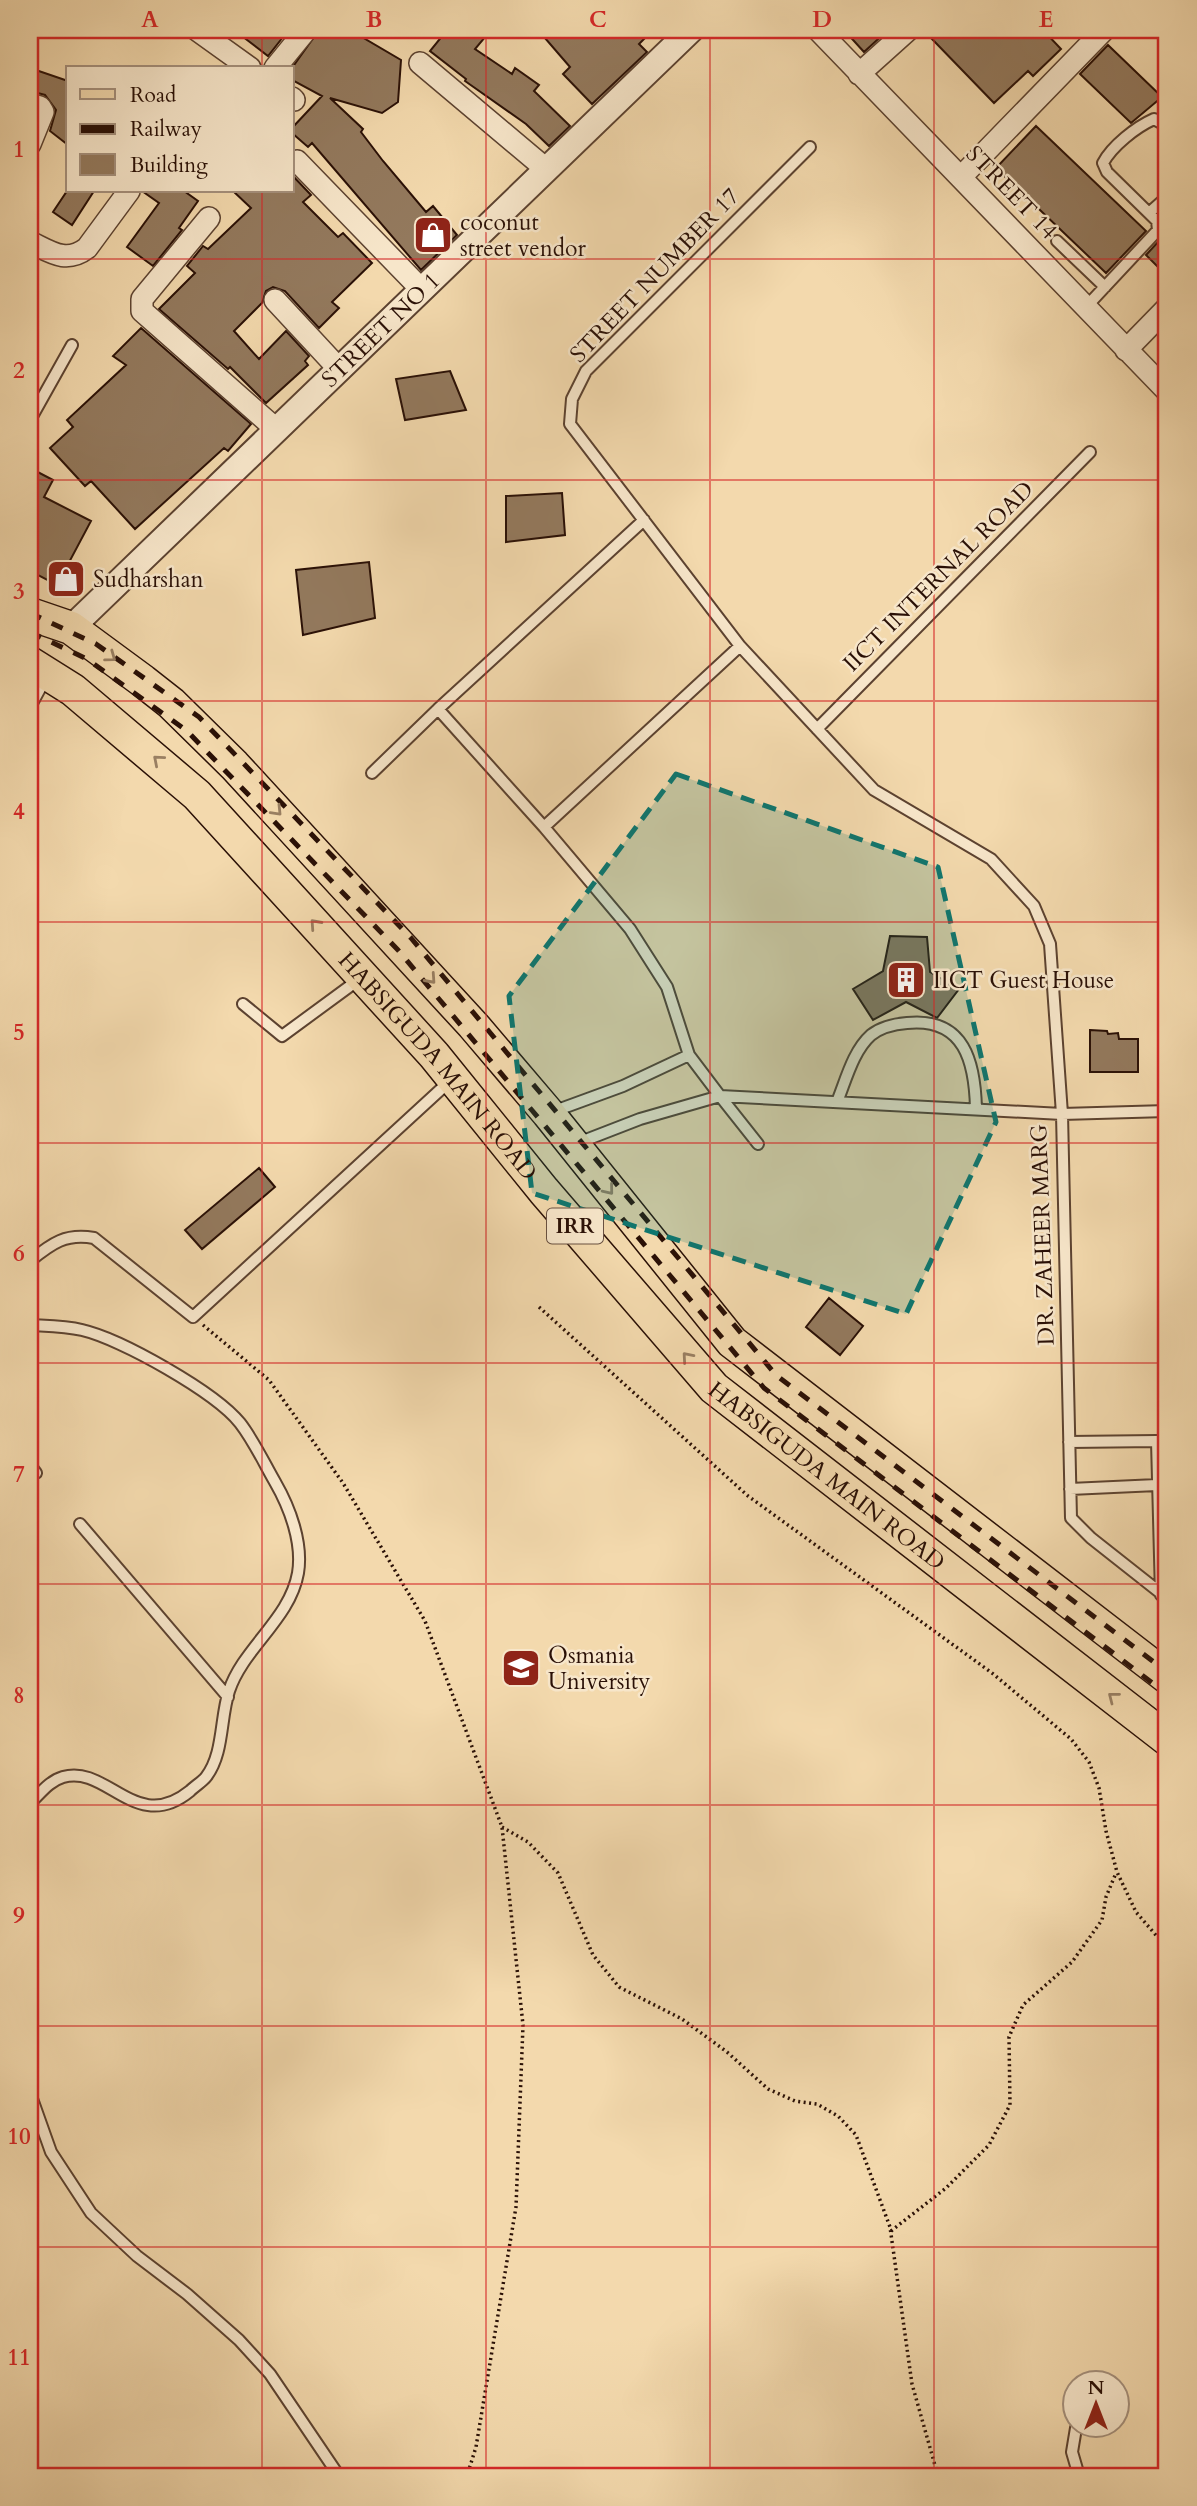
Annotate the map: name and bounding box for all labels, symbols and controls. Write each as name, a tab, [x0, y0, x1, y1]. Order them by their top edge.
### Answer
text: A	[141, 4, 159, 35]
text: B	[366, 4, 382, 35]
text: C	[589, 4, 607, 35]
text: D	[812, 4, 832, 35]
text: E	[1039, 4, 1053, 35]
legend	[66, 66, 294, 192]
text: Road	[130, 81, 176, 110]
text: Railway	[130, 115, 202, 144]
text: 1	[13, 134, 25, 165]
street label: STREET 14	[959, 139, 1064, 246]
text: Building	[130, 151, 208, 180]
street label: STREET NUMBER 17	[563, 181, 746, 369]
place label: coconut street vendor	[460, 207, 587, 264]
shop icon: coconut street vendor	[412, 214, 454, 256]
street label: STREET NO 1	[315, 265, 447, 394]
text: 2	[13, 355, 25, 386]
street label: IICT INTERNAL ROAD	[836, 474, 1040, 678]
shop icon: Sudharshan	[45, 558, 87, 600]
place label: Sudharshan	[93, 564, 204, 595]
text: 3	[13, 576, 25, 607]
one-way arrow	[103, 649, 115, 662]
one-way arrow	[153, 756, 166, 768]
text: 4	[13, 796, 25, 827]
one-way arrow	[269, 803, 282, 816]
one-way arrow	[311, 919, 324, 932]
street label: HABSIGUDA MAIN ROAD	[331, 945, 544, 1187]
building icon: IICT Guest House	[885, 959, 927, 1001]
place label: IICT Guest House	[933, 965, 1114, 996]
one-way arrow	[423, 971, 435, 984]
text: 5	[13, 1017, 25, 1048]
street label: DR. ZAHEER MARG	[1023, 1124, 1062, 1346]
one-way arrow	[600, 1183, 613, 1195]
road number: IRR	[547, 1208, 603, 1244]
text: 6	[13, 1238, 25, 1269]
one-way arrow	[683, 1352, 695, 1365]
street label: HABSIGUDA MAIN ROAD	[702, 1374, 951, 1577]
text: 7	[13, 1459, 25, 1490]
place label: Osmania University	[548, 1640, 650, 1697]
school or university icon: Osmania University	[500, 1647, 542, 1689]
text: 8	[13, 1680, 25, 1711]
one-way arrow	[1109, 1692, 1121, 1705]
text: 9	[13, 1900, 25, 1931]
text: 10	[7, 2121, 31, 2152]
text: 11	[7, 2342, 31, 2373]
north arrow	[1060, 2370, 1130, 2440]
text: N	[1088, 2375, 1105, 2401]

